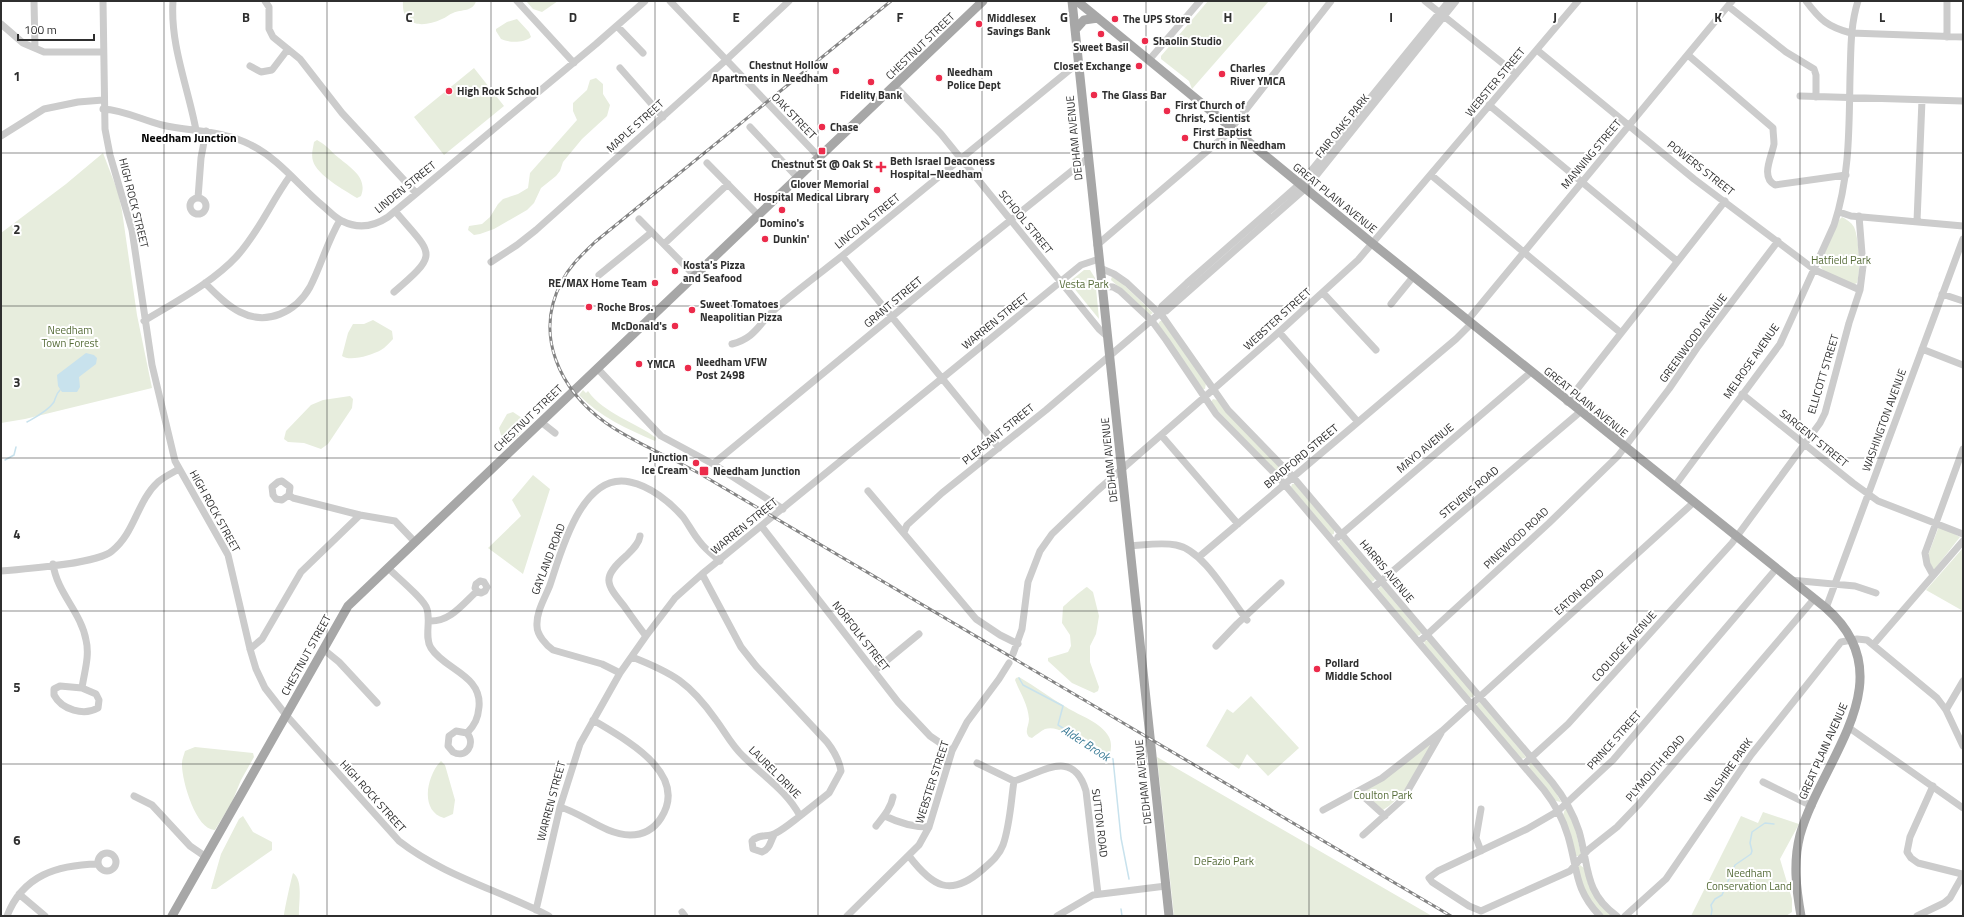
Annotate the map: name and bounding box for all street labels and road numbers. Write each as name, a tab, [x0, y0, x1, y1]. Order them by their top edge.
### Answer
street label: CHESTNUT STREET	[882, 9, 958, 83]
street label: WEBSTER STREET	[1461, 44, 1529, 120]
street label: OAK STREET	[768, 89, 820, 143]
street label: FAIR OAKS PARK	[1311, 90, 1373, 161]
street label: DEDHAM AVENUE	[1062, 95, 1086, 181]
street label: MAPLE STREET	[603, 96, 667, 156]
street label: MANNING STREET	[1557, 116, 1625, 192]
street label: POWERS STREET	[1664, 137, 1738, 199]
street label: HIGH ROCK STREET	[115, 156, 153, 250]
street label: LINDEN STREET	[371, 157, 439, 217]
street label: GREAT PLAIN AVENUE	[1289, 159, 1381, 237]
street label: SCHOOL STREET	[995, 187, 1057, 258]
street label: LINCOLN STREET	[831, 189, 903, 252]
street label: GRANT STREET	[860, 273, 926, 331]
street label: WEBSTER STREET	[1240, 284, 1315, 354]
street label: WARREN STREET	[958, 289, 1032, 353]
street label: GREENWOOD AVENUE	[1655, 290, 1731, 386]
street label: MELROSE AVENUE	[1719, 320, 1783, 402]
street label: ELLICOTT STREET	[1803, 332, 1843, 416]
street label: GREAT PLAIN AVENUE	[1540, 363, 1632, 441]
street label: WASHINGTON AVENUE	[1858, 366, 1910, 474]
street label: CHESTNUT STREET	[490, 381, 566, 455]
street label: PLEASANT STREET	[958, 400, 1038, 468]
street label: SARGENT STREET	[1776, 405, 1852, 471]
street label: DEDHAM AVENUE	[1097, 417, 1121, 503]
street label: MAYO AVENUE	[1393, 419, 1457, 477]
street label: BRADFORD STREET	[1260, 420, 1342, 492]
street label: STEVENS ROAD	[1436, 462, 1502, 522]
street label: HIGH ROCK STREET	[186, 467, 244, 555]
street label: WARREN STREET	[707, 494, 781, 558]
street label: PINEWOOD ROAD	[1480, 503, 1552, 573]
street label: GAYLAND ROAD	[527, 521, 569, 597]
street label: HARRIS AVENUE	[1356, 536, 1418, 606]
street label: EATON ROAD	[1550, 565, 1608, 619]
street label: NORFOLK STREET	[829, 598, 894, 675]
street label: COOLIDGE AVENUE	[1588, 607, 1660, 685]
street label: CHESTNUT STREET	[277, 611, 335, 698]
street label: GREAT PLAIN AVENUE	[1795, 700, 1851, 802]
street label: PRINCE STREET	[1583, 707, 1645, 773]
street label: PLYMOUTH ROAD	[1622, 731, 1688, 805]
street label: WILSHIRE PARK	[1700, 734, 1756, 805]
street label: WEBSTER STREET	[911, 738, 953, 825]
street label: DEDHAM AVENUE	[1131, 739, 1155, 825]
street label: LAUREL DRIVE	[745, 742, 805, 802]
street label: HIGH ROCK STREET	[336, 756, 410, 836]
street label: WARREN STREET	[533, 759, 569, 843]
street label: SUTTON ROAD	[1088, 788, 1112, 858]

